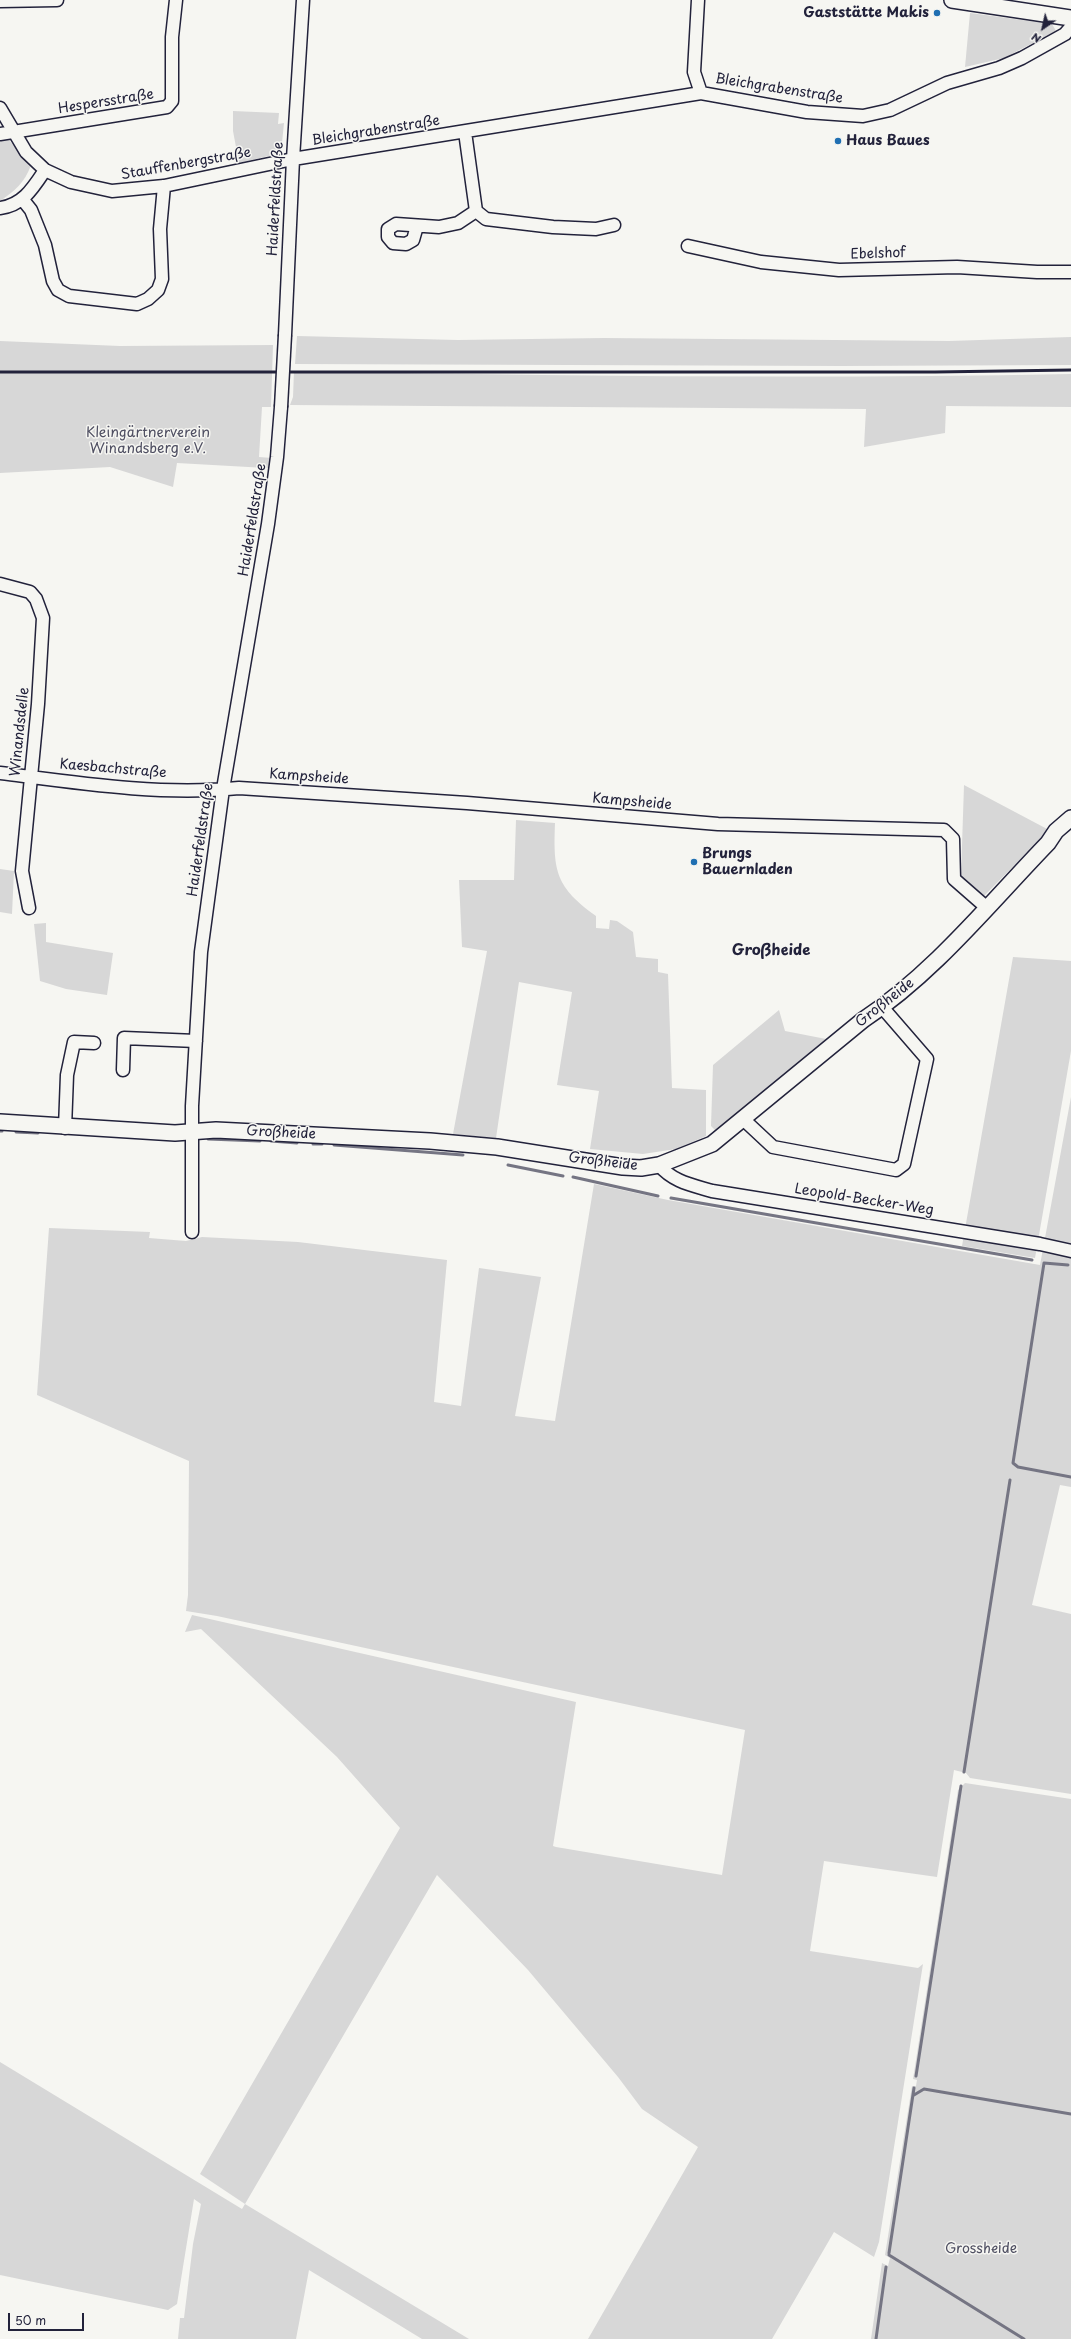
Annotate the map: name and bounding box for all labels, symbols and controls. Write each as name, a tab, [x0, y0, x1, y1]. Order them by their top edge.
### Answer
place label: Gaststätte Makis	[803, 5, 929, 21]
marker: Gaststätte Makis	[932, 8, 942, 18]
north arrow	[1023, 8, 1063, 48]
text: N	[1028, 29, 1044, 48]
street label: Bleichgrabenstraße	[714, 71, 844, 107]
street label: Hespersstraße	[57, 86, 155, 118]
street label: Bleichgrabenstraße	[311, 113, 441, 149]
place label: Haus Baues	[846, 133, 930, 149]
marker: Haus Baues	[833, 136, 843, 146]
street label: Haiderfeldstraße	[265, 141, 287, 257]
street label: Stauffenbergstraße	[120, 144, 252, 184]
street label: Ebelshof	[850, 245, 906, 263]
park label: Kleingärtnerverein Winandsberg e.V.	[86, 425, 210, 458]
street label: Haiderfeldstraße	[236, 462, 270, 578]
street label: Winandsdelle	[7, 686, 33, 778]
street label: Kaesbachstraße	[59, 756, 167, 782]
street label: Kampsheide	[269, 766, 349, 788]
street label: Haiderfeldstraße	[185, 782, 217, 898]
street label: Kampsheide	[592, 790, 672, 814]
place label: Brungs Bauernladen	[702, 846, 793, 878]
marker: Brungs Bauernladen	[689, 857, 699, 867]
district label: Großheide	[732, 942, 810, 960]
street label: Großheide	[852, 975, 918, 1031]
street label: Großheide	[246, 1123, 316, 1143]
street label: Großheide	[567, 1149, 639, 1175]
street label: Leopold-Becker-Weg	[793, 1181, 935, 1219]
park label: Grossheide	[945, 2241, 1017, 2257]
scale bar	[10, 2305, 86, 2331]
text: 50 m	[15, 2311, 46, 2329]

